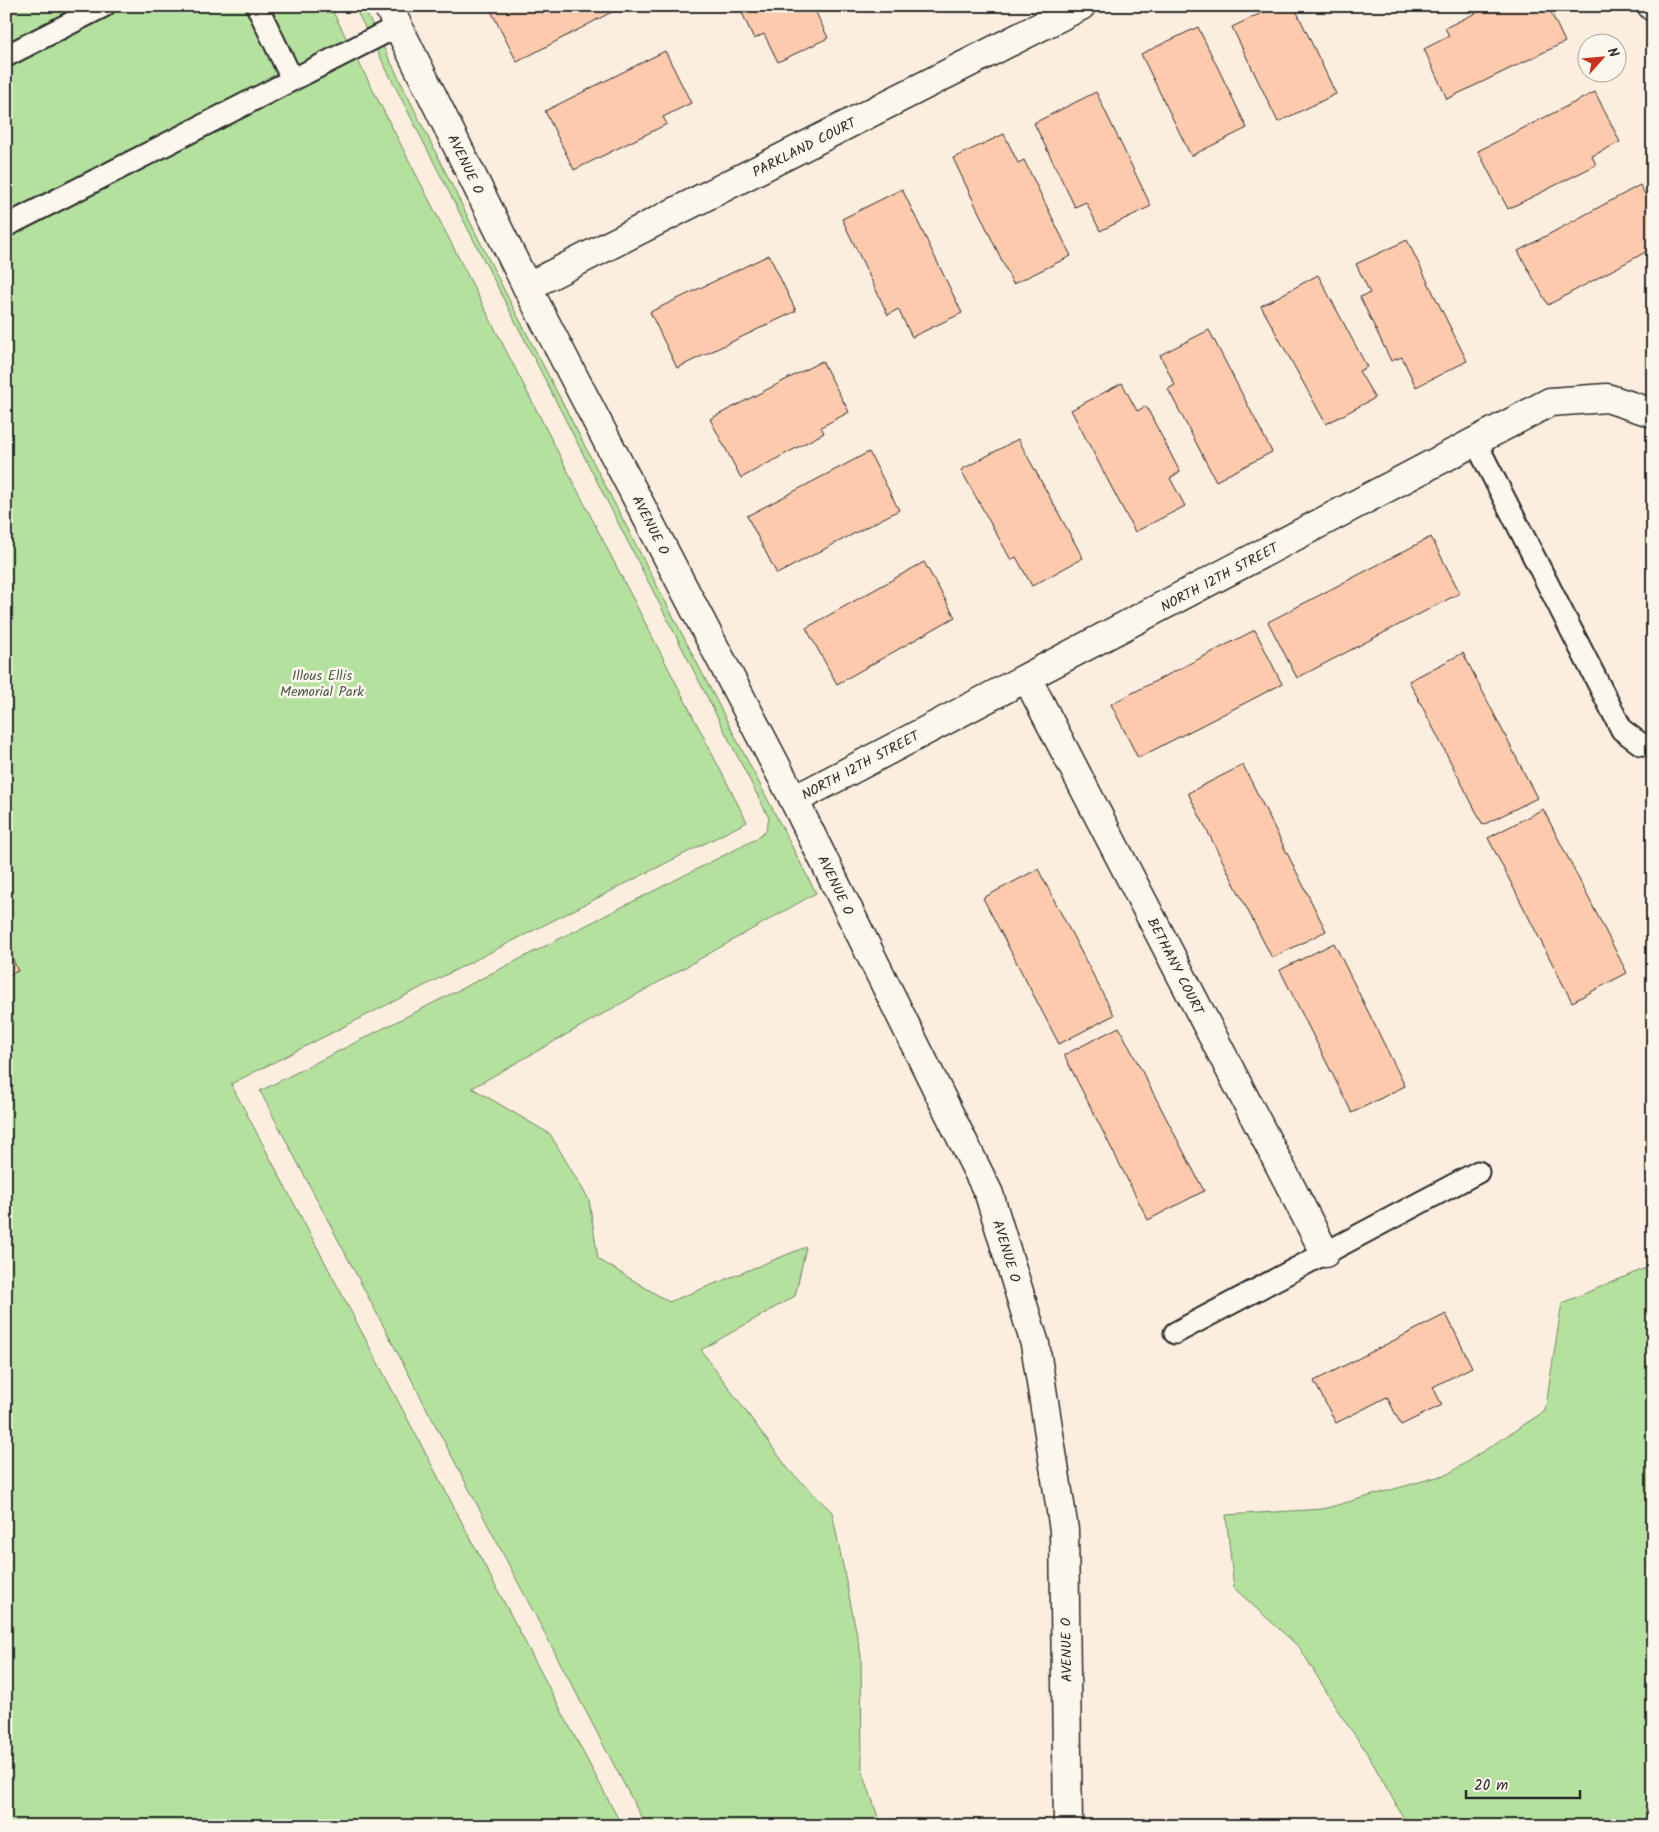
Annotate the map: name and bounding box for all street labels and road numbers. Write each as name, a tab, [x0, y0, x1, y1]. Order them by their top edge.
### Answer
street label: PARKLAND COURT	[749, 112, 862, 184]
street label: AVENUE O	[441, 131, 489, 199]
street label: AVENUE O	[626, 492, 675, 560]
street label: NORTH 12TH STREET	[1157, 537, 1284, 618]
street label: NORTH 12TH STREET	[798, 725, 925, 806]
street label: AVENUE O	[811, 852, 859, 920]
street label: BETHANY COURT	[1141, 914, 1210, 1020]
street label: AVENUE O	[986, 1217, 1026, 1286]
street label: AVENUE O	[1055, 1617, 1079, 1682]

